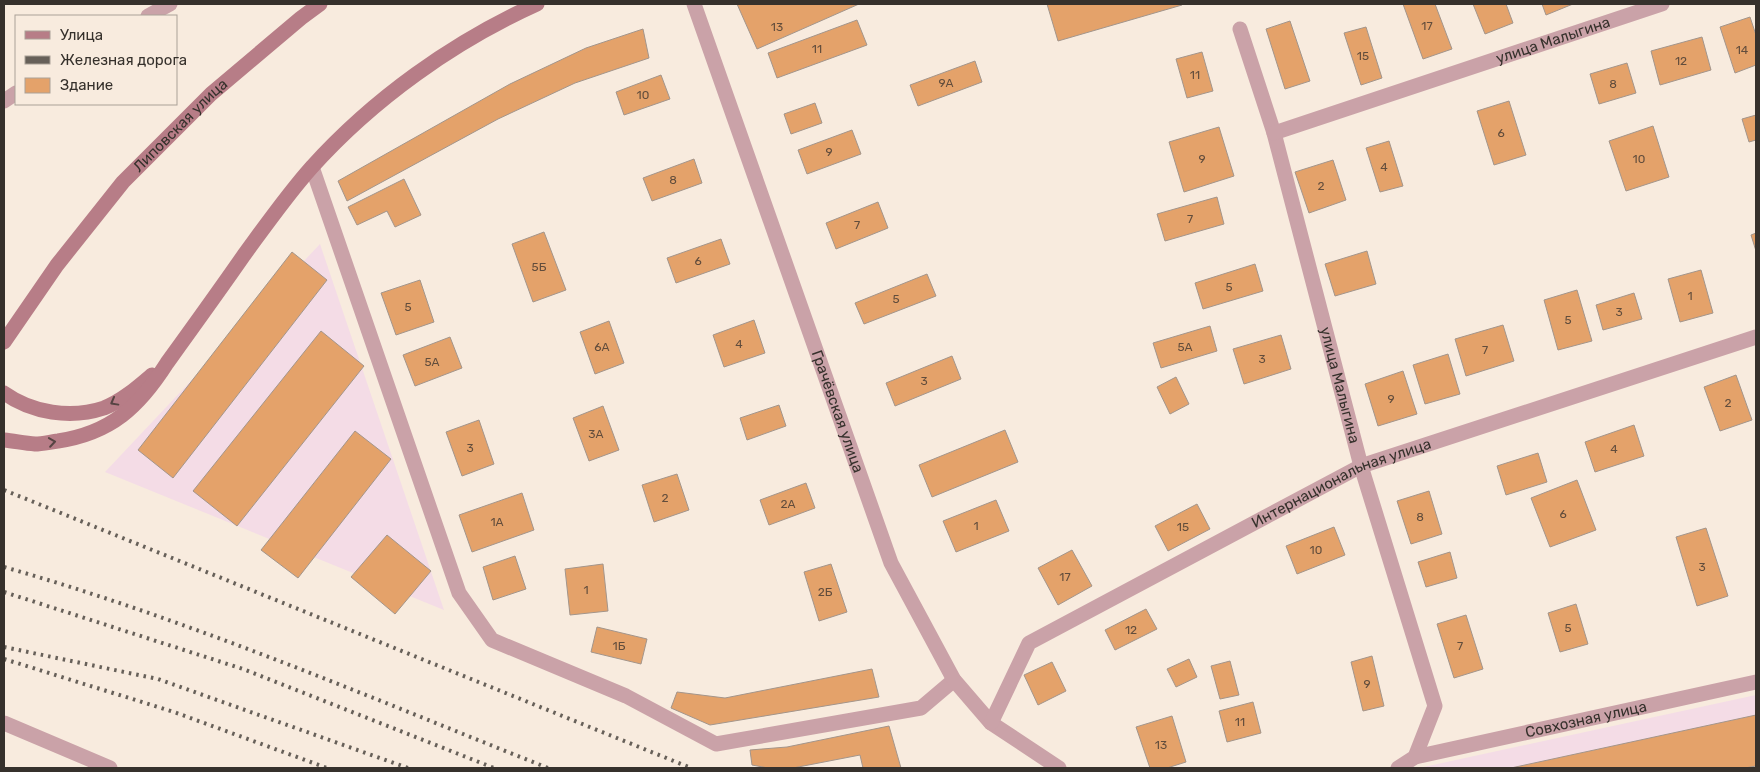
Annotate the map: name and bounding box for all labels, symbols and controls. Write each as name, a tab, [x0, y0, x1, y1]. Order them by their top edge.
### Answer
street label: улица Малыгина	[1493, 13, 1612, 68]
legend	[15, 15, 178, 105]
house number: 17	[1421, 19, 1433, 33]
house number: 13	[771, 20, 783, 34]
text: Улица	[60, 26, 103, 44]
house number: 11	[812, 42, 822, 56]
house number: 14	[1736, 43, 1749, 57]
house number: 15	[1357, 49, 1369, 63]
text: Железная дорога	[60, 51, 187, 69]
house number: 12	[1675, 54, 1687, 68]
house number: 11	[1190, 68, 1200, 82]
street label: Липовская улица	[129, 75, 231, 176]
text: Здание	[60, 76, 113, 94]
house number: 9А	[938, 76, 954, 90]
house number: 8	[1609, 77, 1617, 91]
house number: 10	[637, 88, 649, 102]
house number: 6	[1497, 126, 1505, 140]
house number: 9	[825, 145, 833, 159]
house number: 9	[1198, 152, 1206, 166]
house number: 10	[1633, 152, 1645, 166]
house number: 4	[1380, 160, 1388, 174]
house number: 8	[669, 173, 677, 187]
house number: 2	[1317, 179, 1325, 193]
house number: 7	[1187, 212, 1193, 226]
house number: 7	[854, 218, 860, 232]
house number: 6	[694, 254, 702, 268]
house number: 5Б	[532, 260, 547, 274]
house number: 5	[1225, 280, 1233, 294]
house number: 1	[1687, 289, 1693, 303]
house number: 5	[892, 292, 900, 306]
house number: 5	[404, 300, 412, 314]
house number: 3	[1615, 305, 1623, 319]
house number: 5	[1564, 313, 1572, 327]
street label: улица Малыгина	[1316, 325, 1364, 445]
house number: 4	[735, 337, 743, 351]
house number: 6А	[594, 340, 610, 354]
house number: 5А	[1177, 340, 1193, 354]
house number: 7	[1482, 343, 1488, 357]
street label: Грачёвская улица	[808, 348, 867, 475]
house number: 3	[1258, 352, 1266, 366]
house number: 5А	[424, 355, 440, 369]
house number: 3	[920, 374, 928, 388]
house number: 9	[1387, 392, 1395, 406]
one-way arrow	[110, 396, 119, 406]
house number: 2	[1724, 396, 1732, 410]
house number: 3А	[588, 427, 604, 441]
street label: Интернациональная улица	[1248, 435, 1433, 532]
one-way arrow	[48, 437, 56, 448]
house number: 3	[466, 441, 474, 455]
house number: 4	[1610, 442, 1618, 456]
house number: 2	[661, 491, 669, 505]
house number: 2А	[780, 497, 796, 511]
house number: 6	[1559, 507, 1567, 521]
house number: 8	[1416, 510, 1424, 524]
house number: 1А	[490, 515, 504, 529]
house number: 1	[973, 519, 979, 533]
house number: 15	[1177, 520, 1189, 534]
house number: 10	[1310, 543, 1322, 557]
house number: 3	[1698, 560, 1706, 574]
house number: 17	[1059, 570, 1071, 584]
house number: 1	[583, 583, 589, 597]
house number: 2Б	[818, 585, 833, 599]
house number: 5	[1564, 621, 1572, 635]
house number: 12	[1125, 623, 1137, 637]
house number: 1Б	[613, 639, 626, 653]
house number: 7	[1457, 639, 1463, 653]
house number: 9	[1363, 677, 1371, 691]
street label: Совхозная улица	[1523, 697, 1648, 742]
house number: 11	[1235, 715, 1245, 729]
house number: 13	[1155, 738, 1167, 752]

